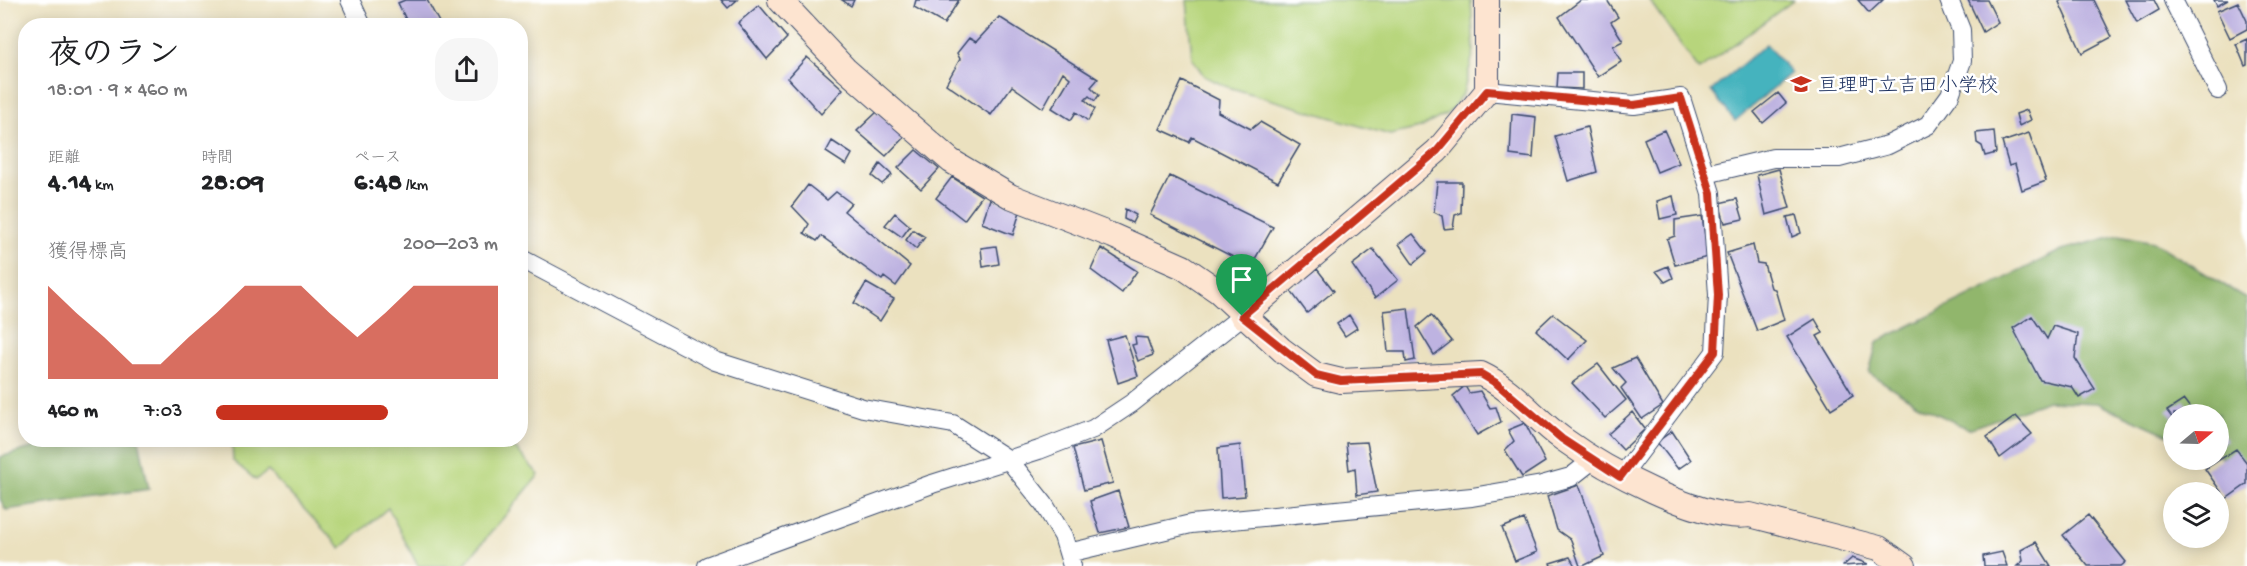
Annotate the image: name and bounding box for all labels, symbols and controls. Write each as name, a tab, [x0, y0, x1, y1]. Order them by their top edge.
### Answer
text: 夜のラン	[48, 38, 180, 76]
button: share	[435, 38, 498, 101]
school or university icon: 亘理町立吉田小学校	[1789, 72, 1813, 96]
place label: 亘理町立吉田小学校	[1818, 75, 1998, 99]
text: 18:01 · 9 × 460 m	[48, 80, 188, 103]
text: 距離	[48, 150, 80, 169]
text: 時間	[201, 150, 233, 169]
text: ペース	[354, 150, 401, 169]
text: 4.14	[48, 169, 91, 200]
text: 28:09	[201, 169, 264, 200]
text: 6:48	[354, 169, 402, 200]
text: km	[91, 177, 114, 196]
text: /km	[402, 177, 428, 196]
text: 200–203 m	[403, 234, 498, 257]
text: 獲得標高	[48, 242, 128, 265]
pin	[1216, 254, 1267, 316]
icon: arrive	[1225, 263, 1258, 296]
text: 460 m	[48, 401, 98, 424]
text: 7:03	[144, 401, 182, 424]
north arrow	[2163, 404, 2229, 470]
map controls	[2163, 404, 2229, 548]
button: layers	[2163, 482, 2229, 548]

